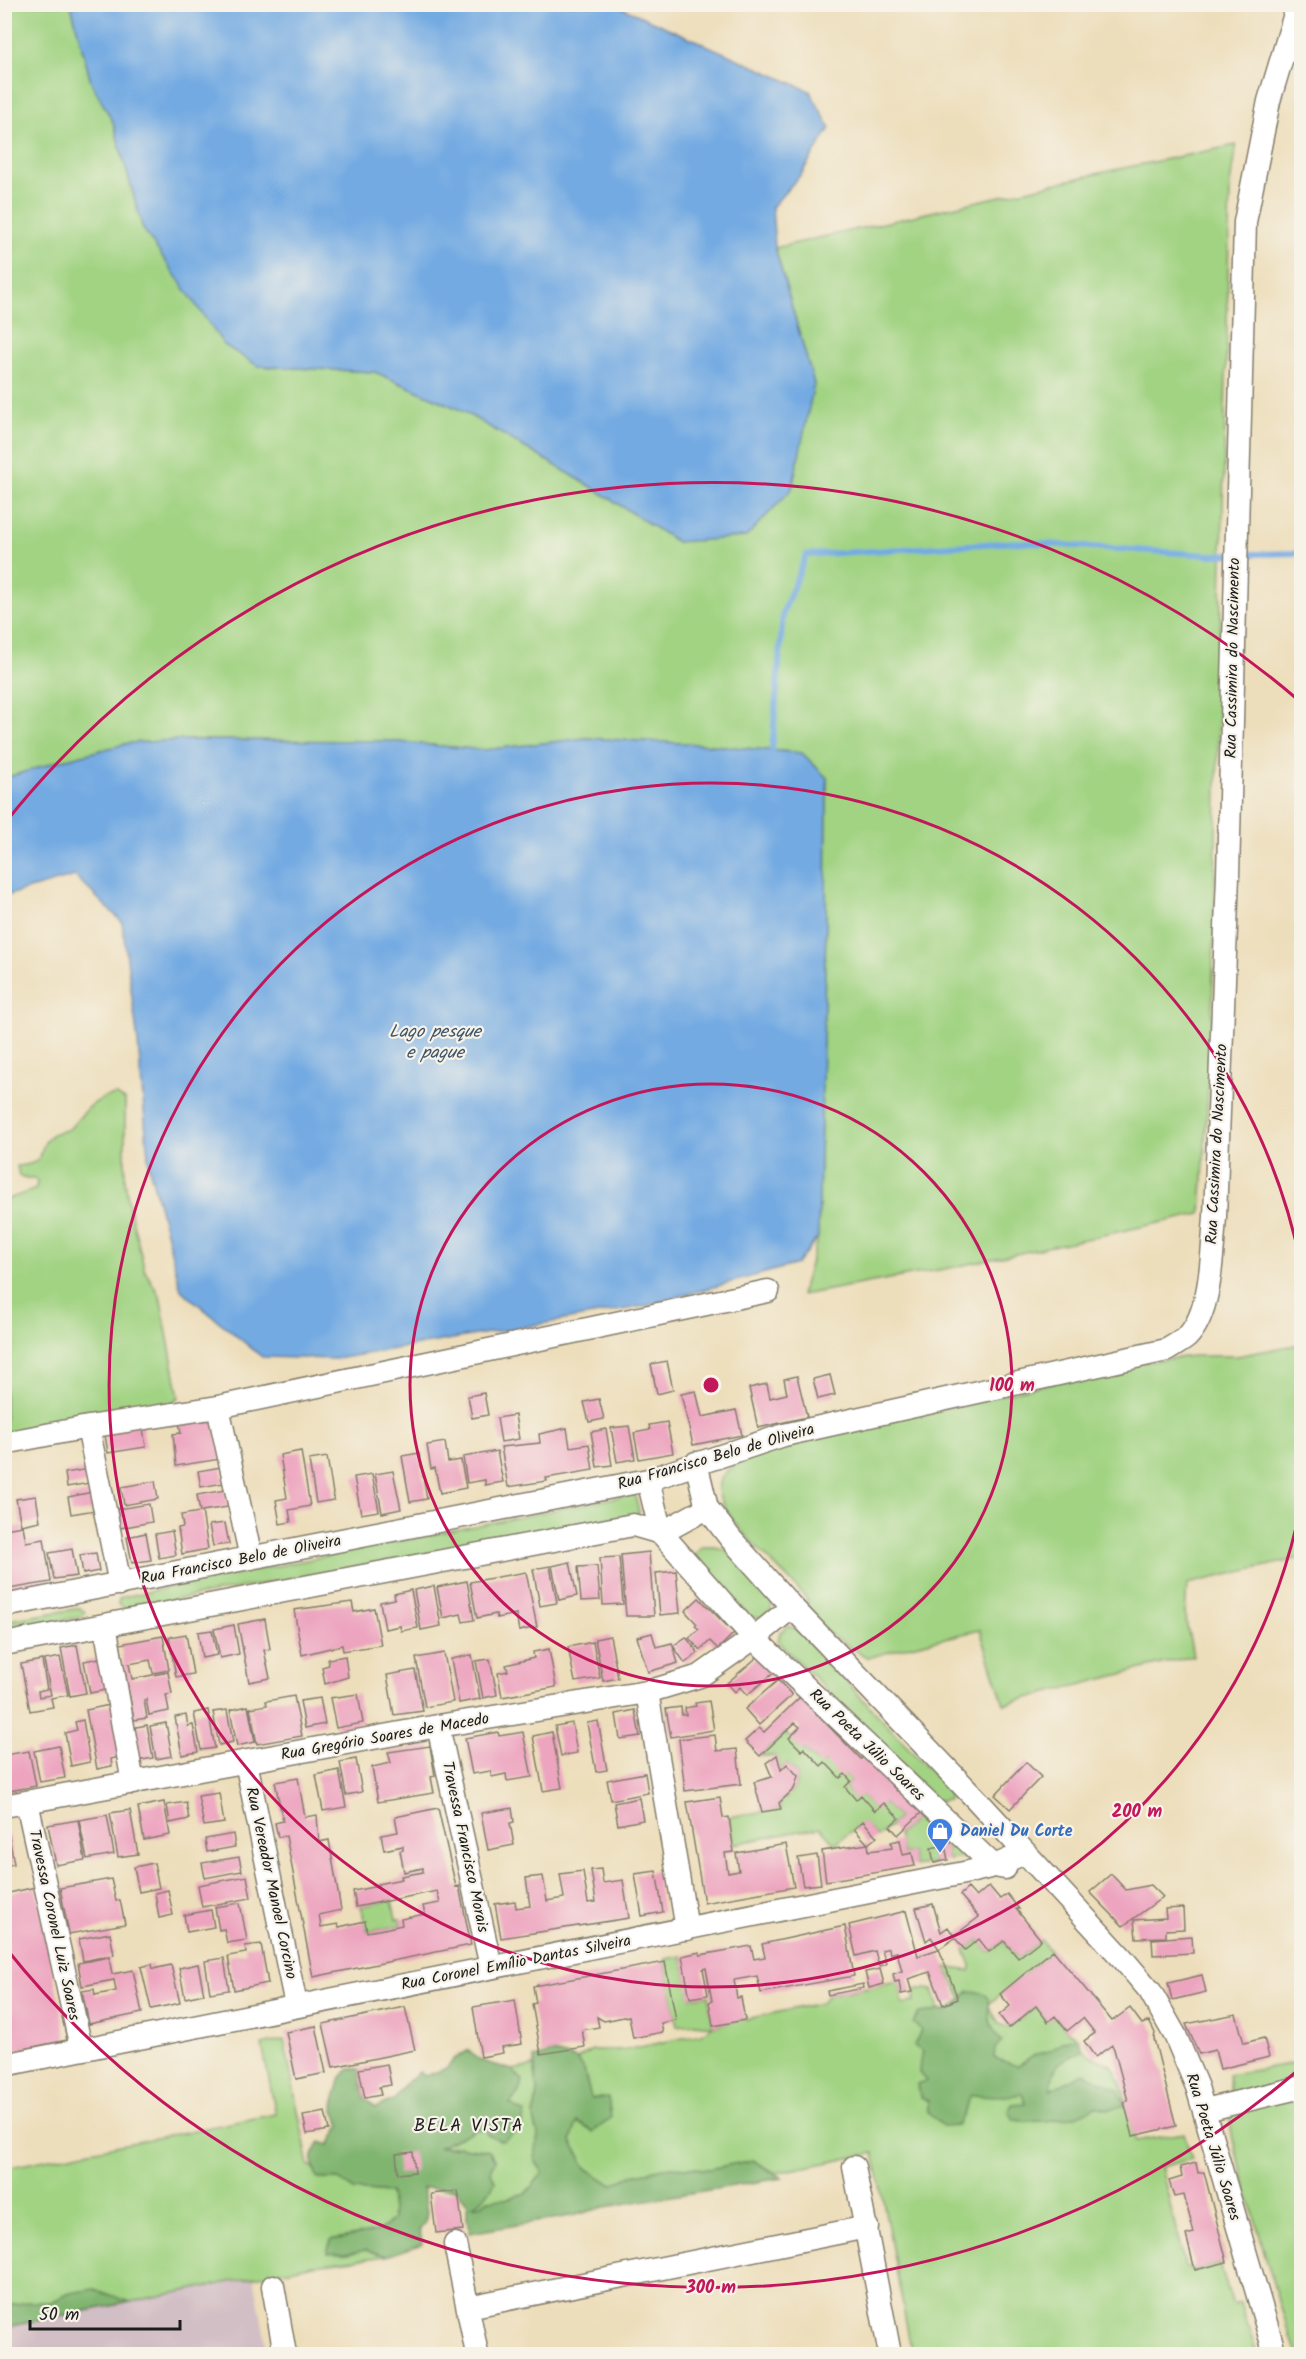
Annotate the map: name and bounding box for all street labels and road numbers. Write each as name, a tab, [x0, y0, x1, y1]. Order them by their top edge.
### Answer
street label: Rua Cassimira do Nascimento	[1219, 557, 1247, 759]
street label: Rua Cassimira do Nascimento	[1199, 1043, 1235, 1245]
street label: Rua Francisco Belo de Oliveira	[615, 1417, 817, 1497]
street label: Rua Francisco Belo de Oliveira	[139, 1528, 343, 1592]
street label: Rua Poeta Júlio Soares	[803, 1683, 931, 1807]
street label: Rua Gregório Soares de Macedo	[279, 1706, 491, 1768]
street label: Travessa Francisco Morais	[435, 1759, 495, 1935]
street label: Rua Vereador Manoel Corcino	[238, 1785, 304, 1981]
street label: Travessa Coronel Luiz Soares	[22, 1827, 86, 2023]
street label: Rua Coronel Emílio Dantas Silveira	[399, 1928, 633, 1998]
street label: Rua Poeta Júlio Soares	[1179, 2070, 1247, 2224]

